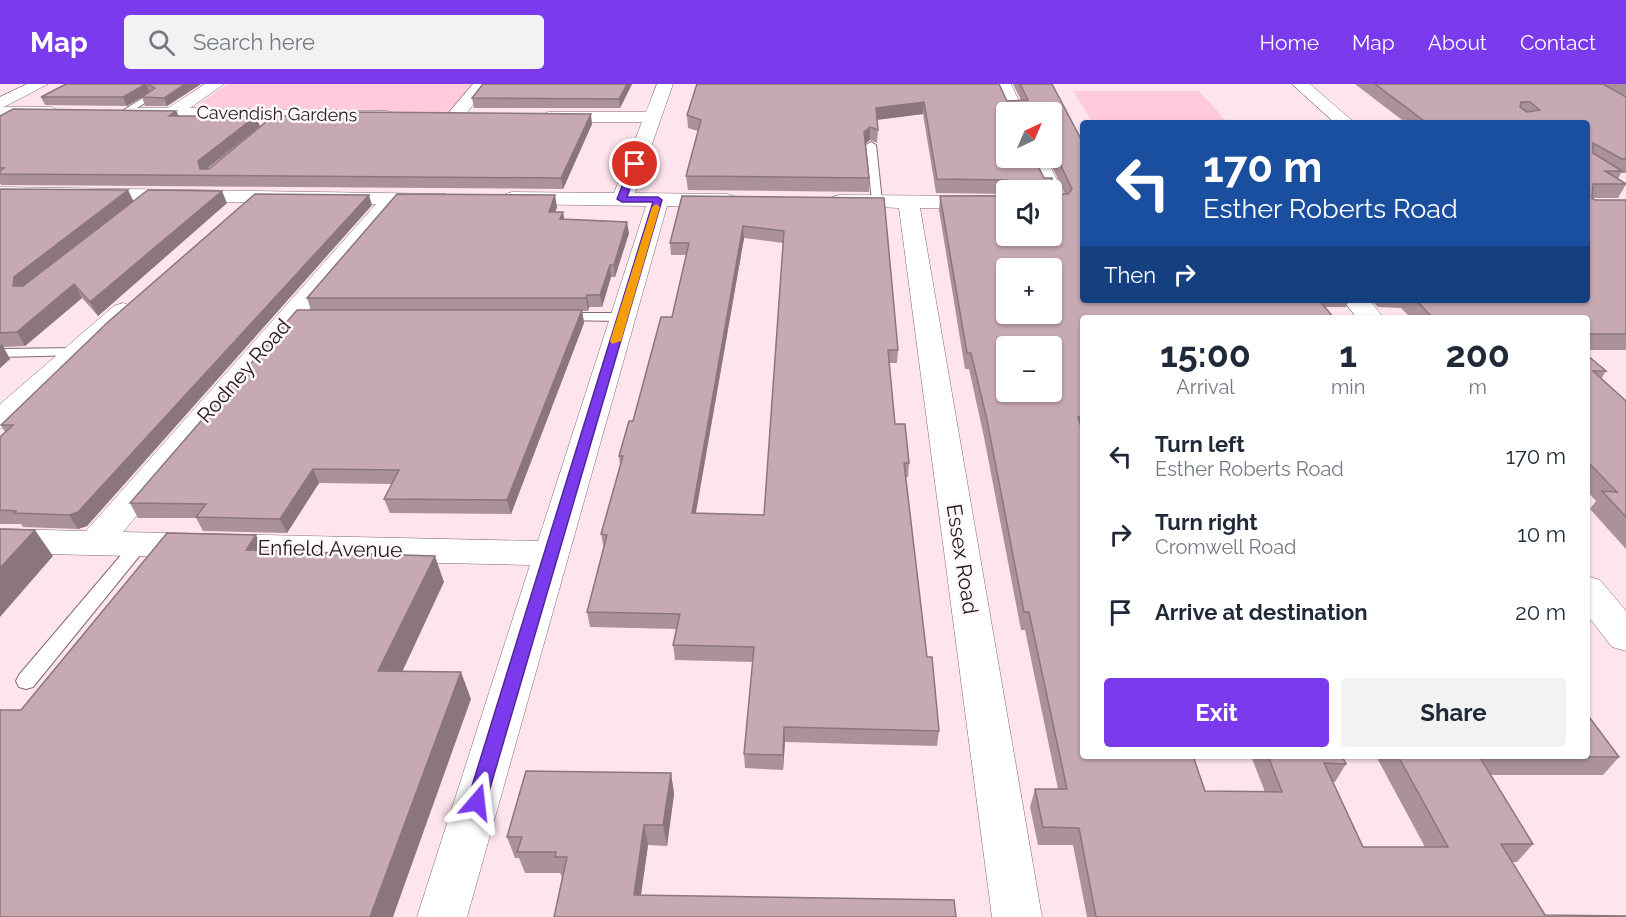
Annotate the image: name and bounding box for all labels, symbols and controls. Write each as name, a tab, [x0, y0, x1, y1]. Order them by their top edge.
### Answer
search box	[124, 15, 544, 69]
text: Map	[30, 26, 88, 59]
icon: search	[145, 26, 178, 59]
text: Search here	[193, 29, 315, 55]
text: Home	[1260, 30, 1319, 55]
text: Map	[1352, 30, 1395, 55]
text: About	[1428, 30, 1487, 55]
text: Contact	[1520, 30, 1596, 55]
street label: Cavendish Gardens	[196, 102, 358, 125]
north arrow	[996, 102, 1062, 168]
map controls	[996, 102, 1062, 402]
pin	[609, 138, 660, 189]
text: 170 m	[1203, 143, 1322, 192]
icon: left	[1104, 144, 1182, 222]
icon: arrive	[618, 147, 651, 180]
button: sound	[996, 180, 1062, 246]
text: Esther Roberts Road	[1203, 193, 1458, 224]
button: +	[996, 258, 1062, 324]
icon: right	[1168, 258, 1201, 291]
text: Then	[1104, 262, 1156, 288]
street label: Rodney Road	[192, 314, 296, 428]
text: 15:00	[1160, 333, 1251, 375]
text: 1	[1339, 333, 1357, 375]
text: 200	[1445, 333, 1510, 375]
button: −	[996, 336, 1062, 402]
text: Arrival	[1176, 375, 1235, 399]
text: min	[1331, 375, 1365, 399]
text: m	[1468, 375, 1487, 399]
text: Turn left	[1155, 431, 1245, 457]
icon: left	[1104, 440, 1137, 473]
text: 170 m	[1506, 443, 1566, 469]
text: Esther Roberts Road	[1155, 457, 1344, 481]
street label: Essex Road	[941, 502, 984, 616]
text: Turn right	[1155, 509, 1258, 535]
icon: right	[1104, 518, 1137, 551]
text: 10 m	[1517, 521, 1566, 547]
street label: Enfield Avenue	[257, 535, 403, 562]
text: Cromwell Road	[1155, 535, 1296, 559]
icon: arrive	[1104, 596, 1137, 629]
text: Arrive at destination	[1155, 599, 1368, 625]
text: 20 m	[1515, 599, 1566, 625]
button: Exit	[1104, 678, 1329, 747]
button: Share	[1341, 678, 1566, 747]
position arrow	[445, 770, 509, 834]

